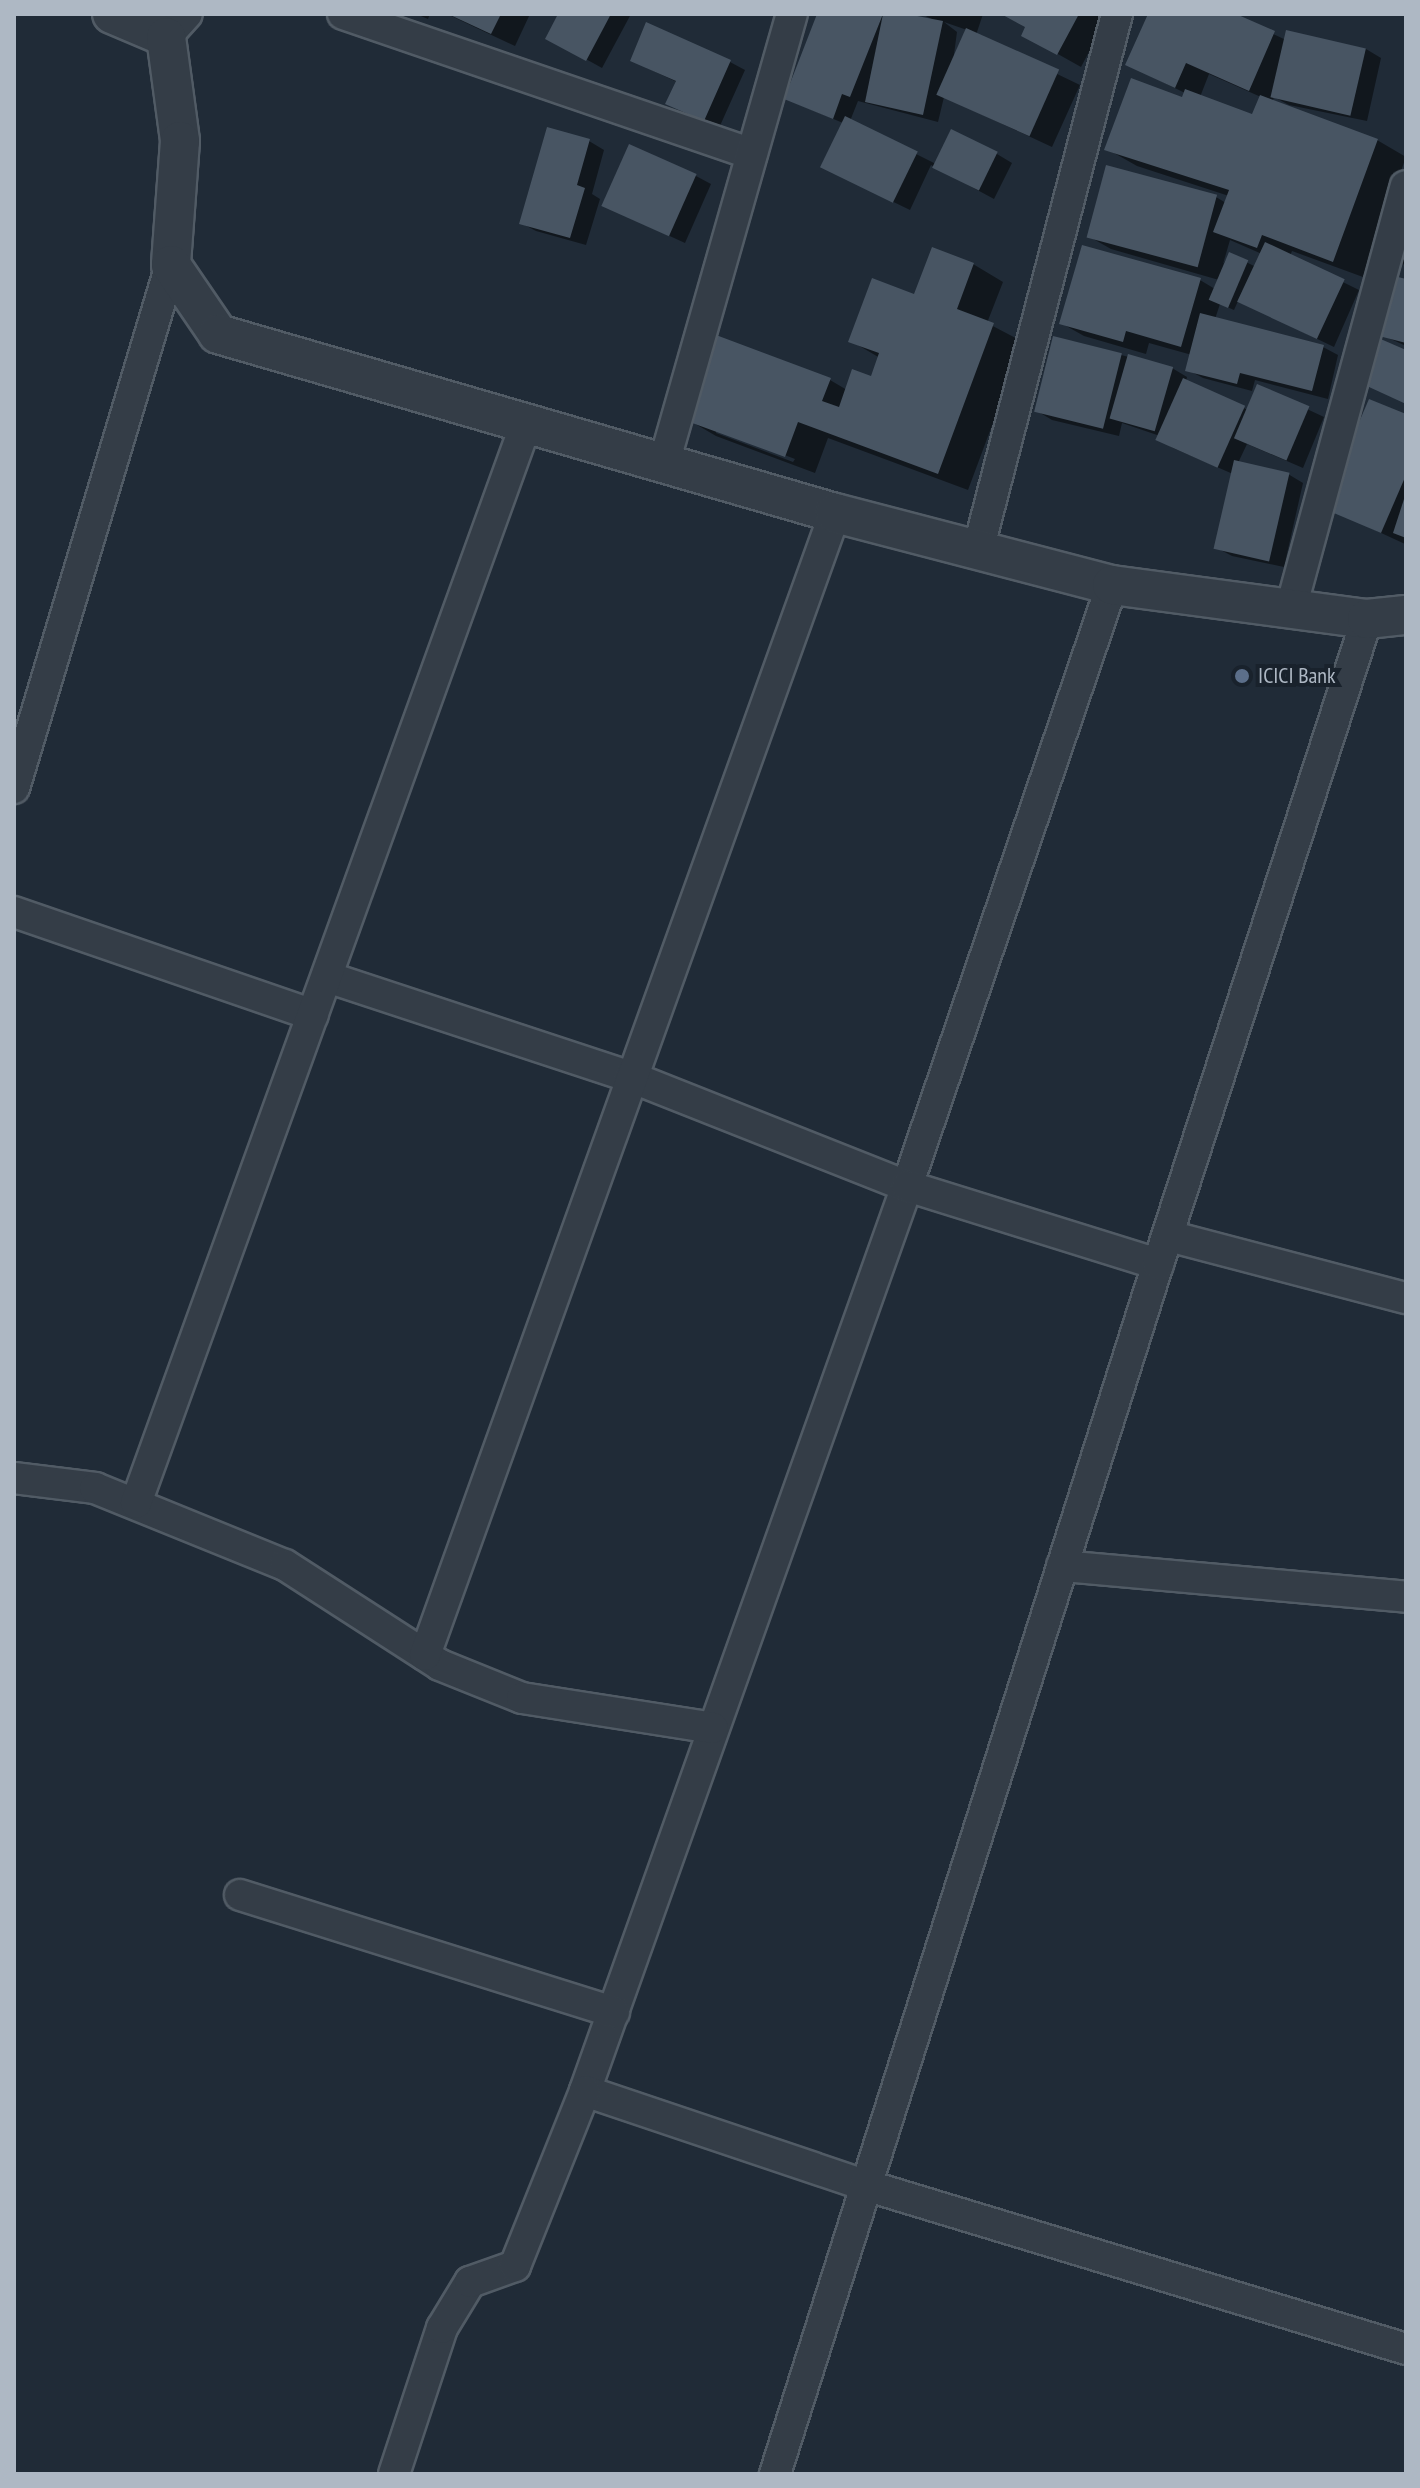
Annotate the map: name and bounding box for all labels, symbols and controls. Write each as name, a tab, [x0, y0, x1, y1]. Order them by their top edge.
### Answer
place label: ICICI Bank	[1258, 663, 1336, 689]
marker: ICICI Bank	[1233, 667, 1251, 685]

